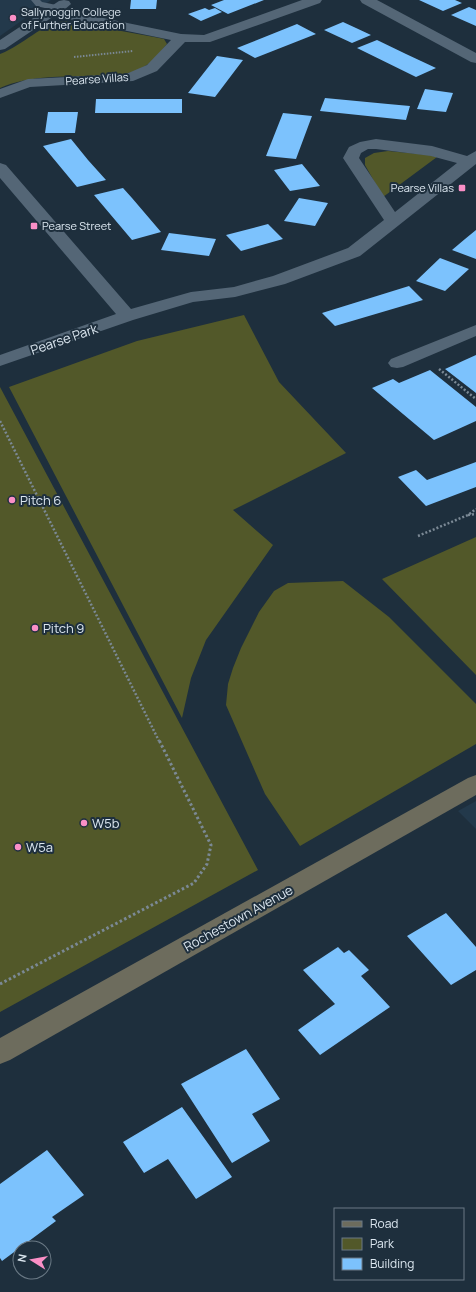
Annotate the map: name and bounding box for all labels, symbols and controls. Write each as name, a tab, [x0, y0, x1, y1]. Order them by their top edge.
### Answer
place label: Sallynoggin College of Further Education	[21, 4, 125, 32]
marker: Sallynoggin College of Further Education	[8, 13, 18, 23]
street label: Pearse Villas	[65, 69, 129, 88]
place label: Pearse Villas	[391, 180, 454, 195]
marker: Pearse Villas	[457, 183, 467, 193]
place label: Pearse Street	[42, 218, 112, 233]
marker: Pearse Street	[29, 221, 39, 231]
street label: Pearse Park	[28, 319, 100, 359]
place label: Pitch 6	[20, 491, 61, 509]
marker: Pitch 6	[7, 495, 17, 505]
place label: Pitch 9	[43, 619, 84, 637]
marker: Pitch 9	[30, 623, 40, 633]
place label: W5b	[92, 814, 120, 832]
marker: W5b	[79, 818, 89, 828]
place label: W5a	[26, 838, 53, 856]
marker: W5a	[13, 842, 23, 852]
street label: Rochestown Avenue	[180, 880, 296, 956]
legend	[334, 1208, 464, 1280]
text: Road	[370, 1215, 398, 1232]
text: Park	[370, 1235, 395, 1252]
north arrow	[12, 1240, 52, 1280]
text: N	[14, 1253, 30, 1263]
text: Building	[370, 1255, 414, 1272]

